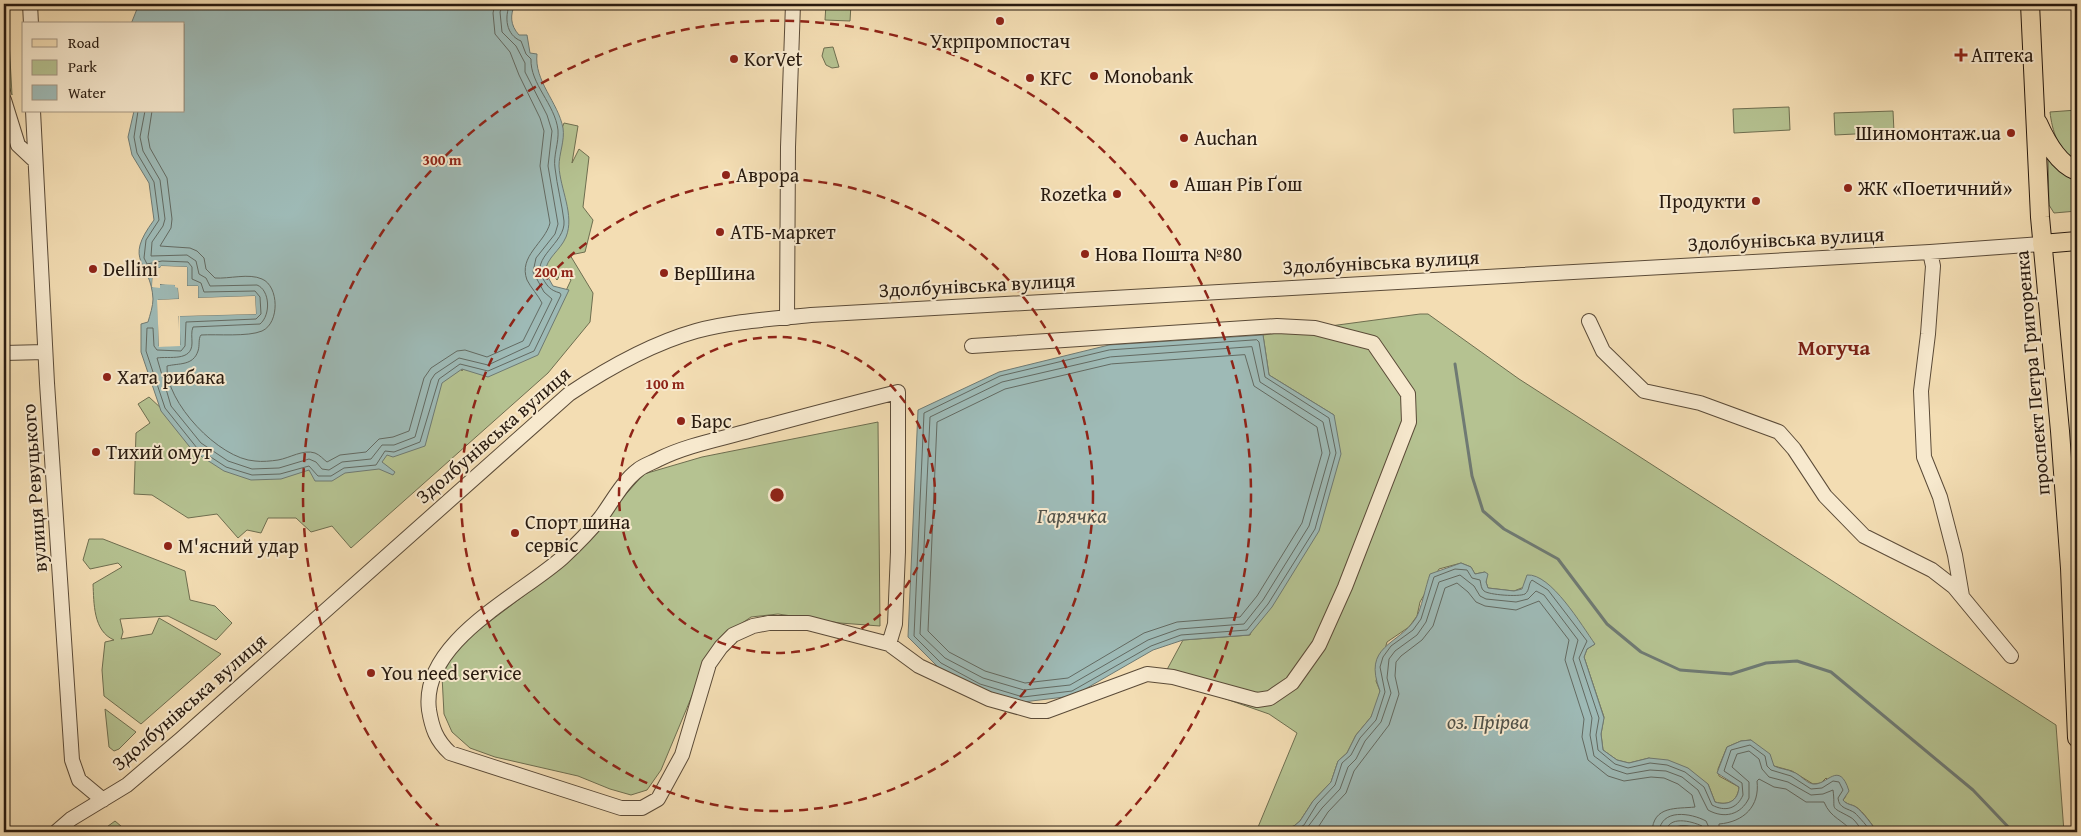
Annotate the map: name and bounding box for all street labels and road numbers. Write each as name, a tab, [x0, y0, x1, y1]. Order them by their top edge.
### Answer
street label: Здолбунівська вулиця	[1687, 219, 1885, 258]
street label: Здолбунівська вулиця	[1282, 242, 1480, 281]
street label: проспект Петра Григоренка	[2006, 249, 2057, 497]
street label: Здолбунівська вулиця	[878, 265, 1076, 304]
street label: Здолбунівська вулиця	[409, 359, 576, 510]
street label: вулиця Ревуцького	[13, 403, 54, 573]
street label: Здолбунівська вулиця	[105, 626, 272, 777]

